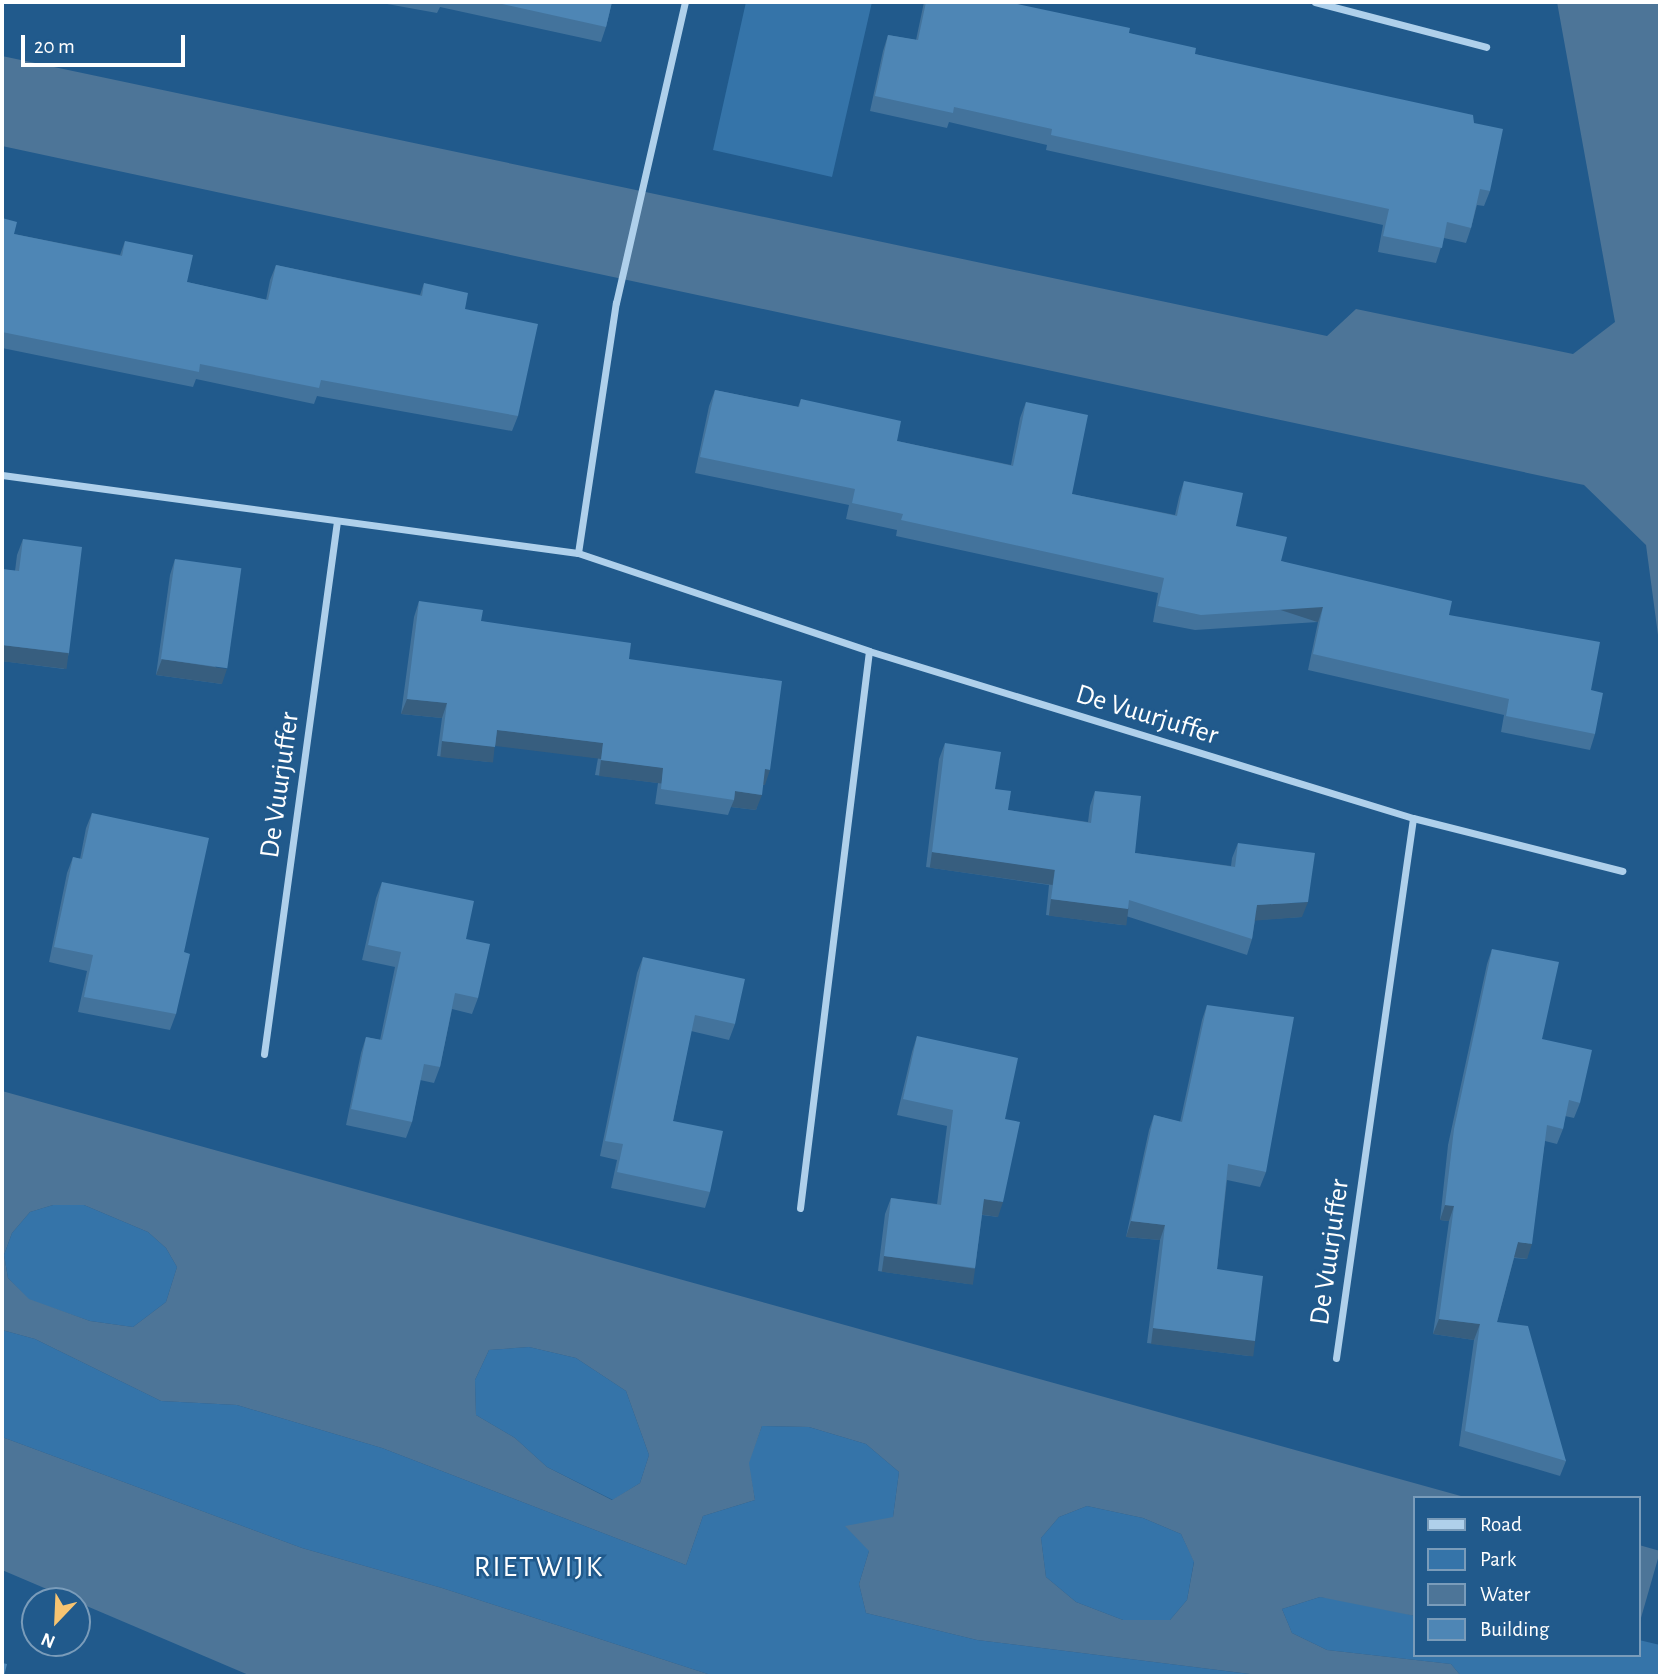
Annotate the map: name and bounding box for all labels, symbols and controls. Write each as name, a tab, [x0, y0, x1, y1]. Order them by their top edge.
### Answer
scale bar	[24, 21, 189, 65]
text: 20 m	[34, 36, 75, 57]
street label: De Vuurjuffer	[1072, 677, 1222, 753]
street label: De Vuurjuffer	[253, 710, 307, 860]
street label: De Vuurjuffer	[1303, 1177, 1357, 1327]
legend	[1414, 1496, 1641, 1657]
text: Road	[1480, 1514, 1522, 1535]
district label: RIETWIJK	[475, 1549, 603, 1585]
text: Park	[1480, 1549, 1516, 1570]
text: Water	[1480, 1584, 1530, 1605]
north arrow	[21, 1587, 91, 1657]
text: Building	[1480, 1619, 1549, 1640]
text: N	[39, 1629, 58, 1651]

